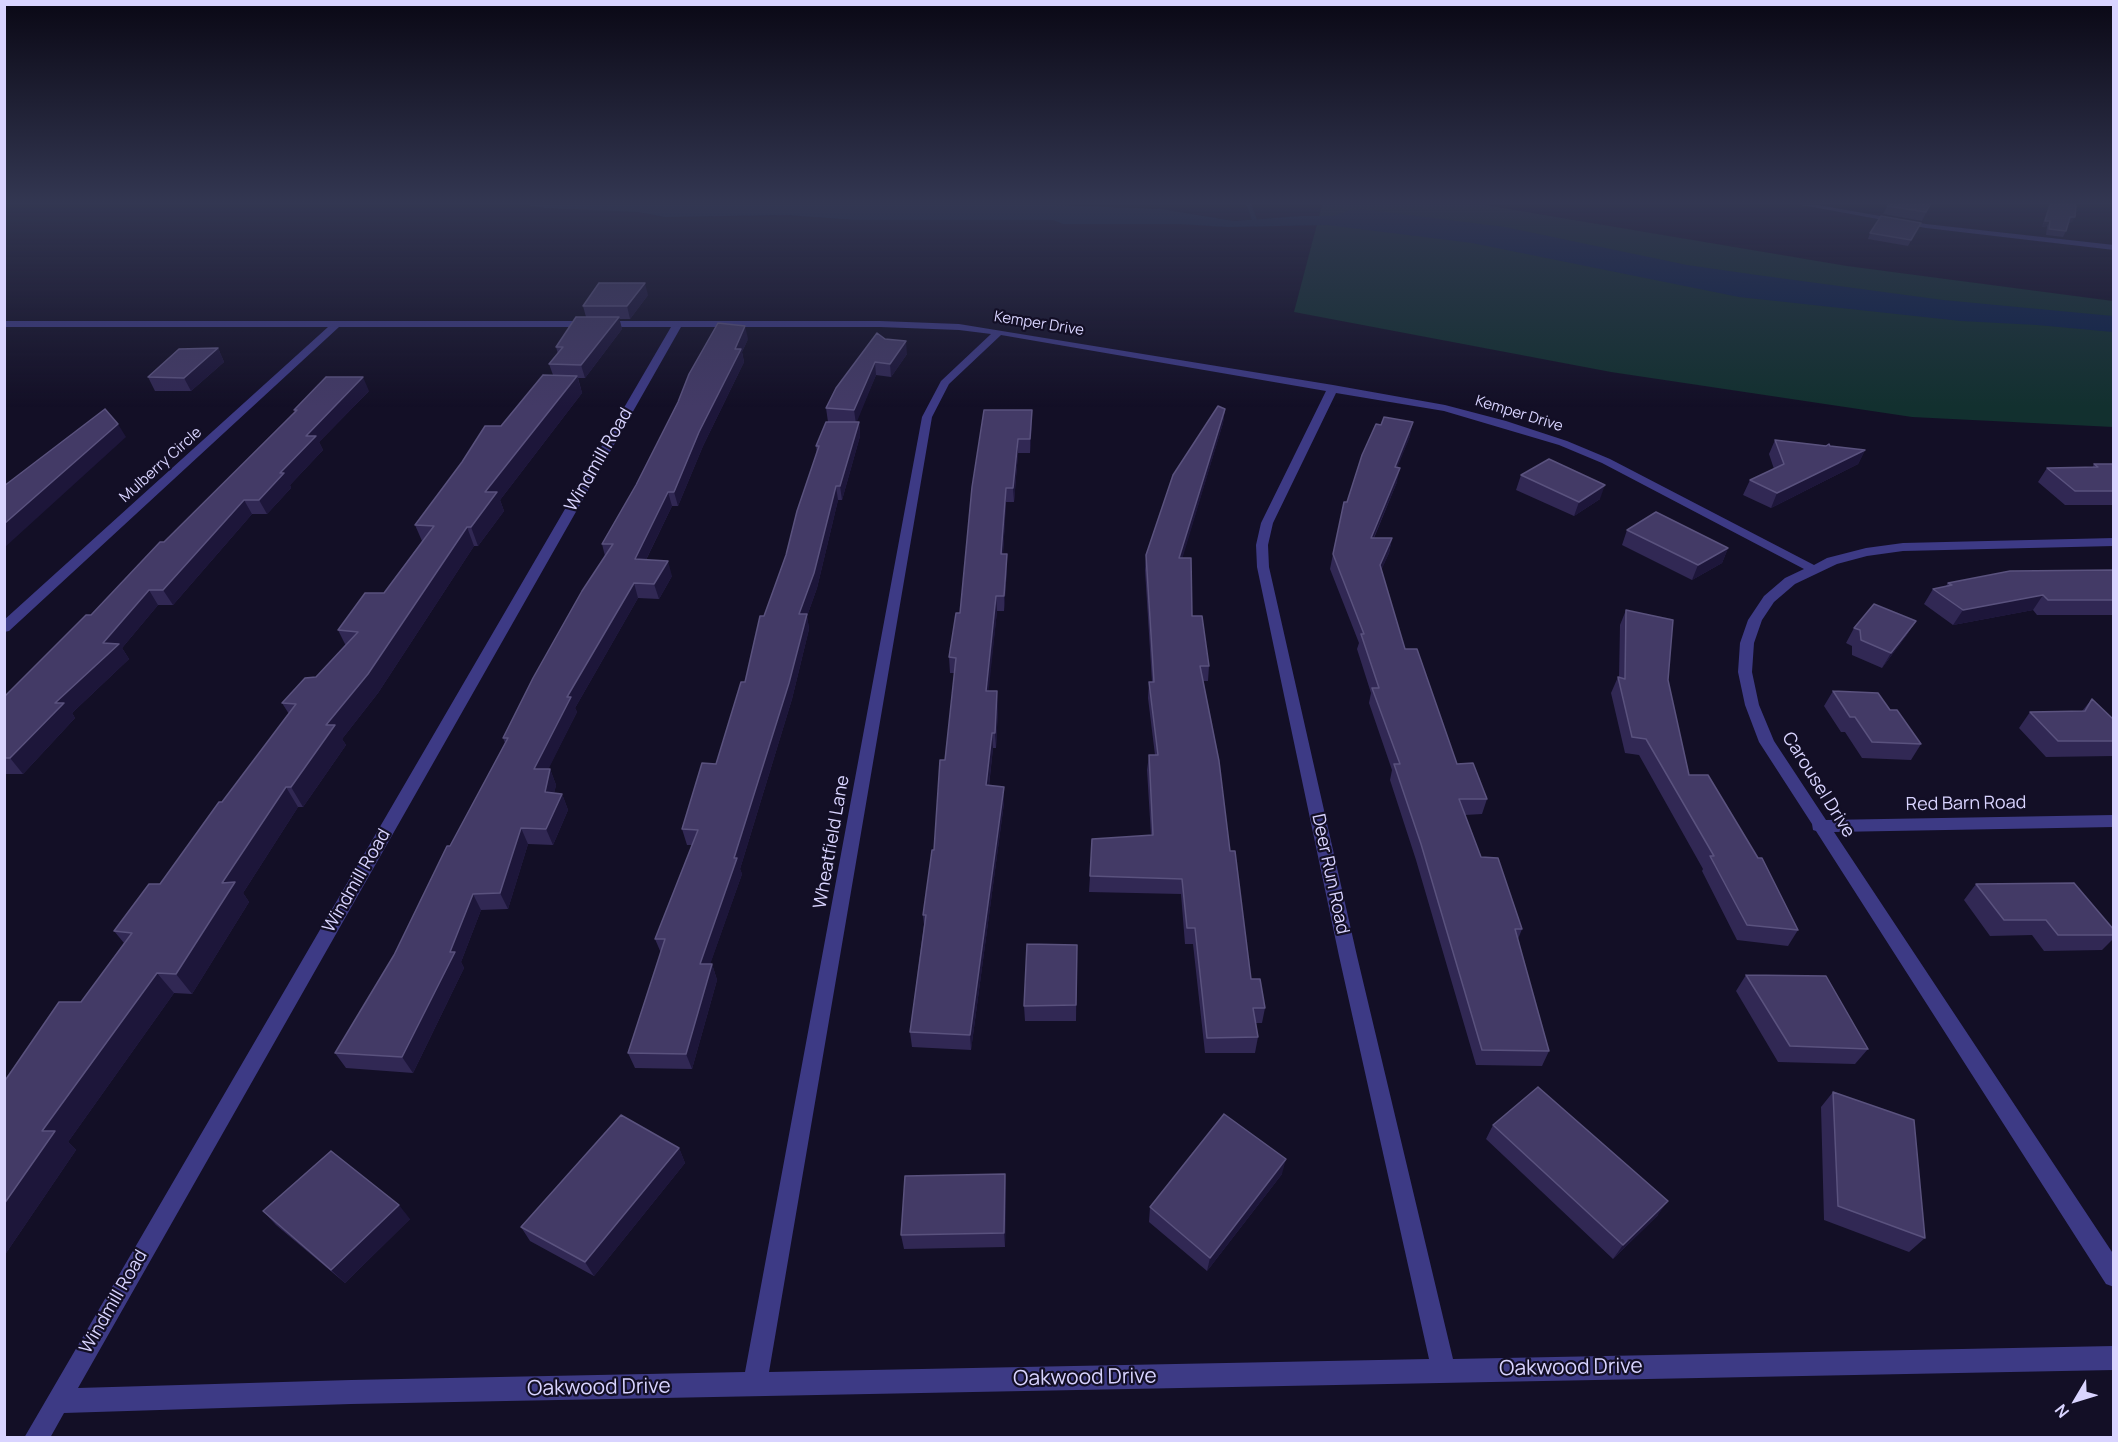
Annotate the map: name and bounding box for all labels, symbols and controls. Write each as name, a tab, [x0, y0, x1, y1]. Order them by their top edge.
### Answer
street label: Kemper Drive	[993, 308, 1085, 340]
street label: Kemper Drive	[1473, 392, 1565, 436]
street label: Windmill Road	[561, 404, 637, 516]
street label: Mulberry Circle	[116, 423, 206, 507]
street label: Carousel Drive	[1777, 728, 1859, 842]
street label: Wheatfield Lane	[810, 774, 854, 910]
street label: Red Barn Road	[1906, 792, 2026, 816]
street label: Deer Run Road	[1307, 812, 1353, 936]
street label: Windmill Road	[319, 825, 395, 937]
street label: Windmill Road	[76, 1246, 152, 1358]
street label: Oakwood Drive	[1499, 1354, 1643, 1382]
street label: Oakwood Drive	[1013, 1364, 1157, 1392]
north arrow	[2046, 1370, 2106, 1430]
street label: Oakwood Drive	[527, 1374, 671, 1402]
text: N	[2050, 1400, 2074, 1422]

